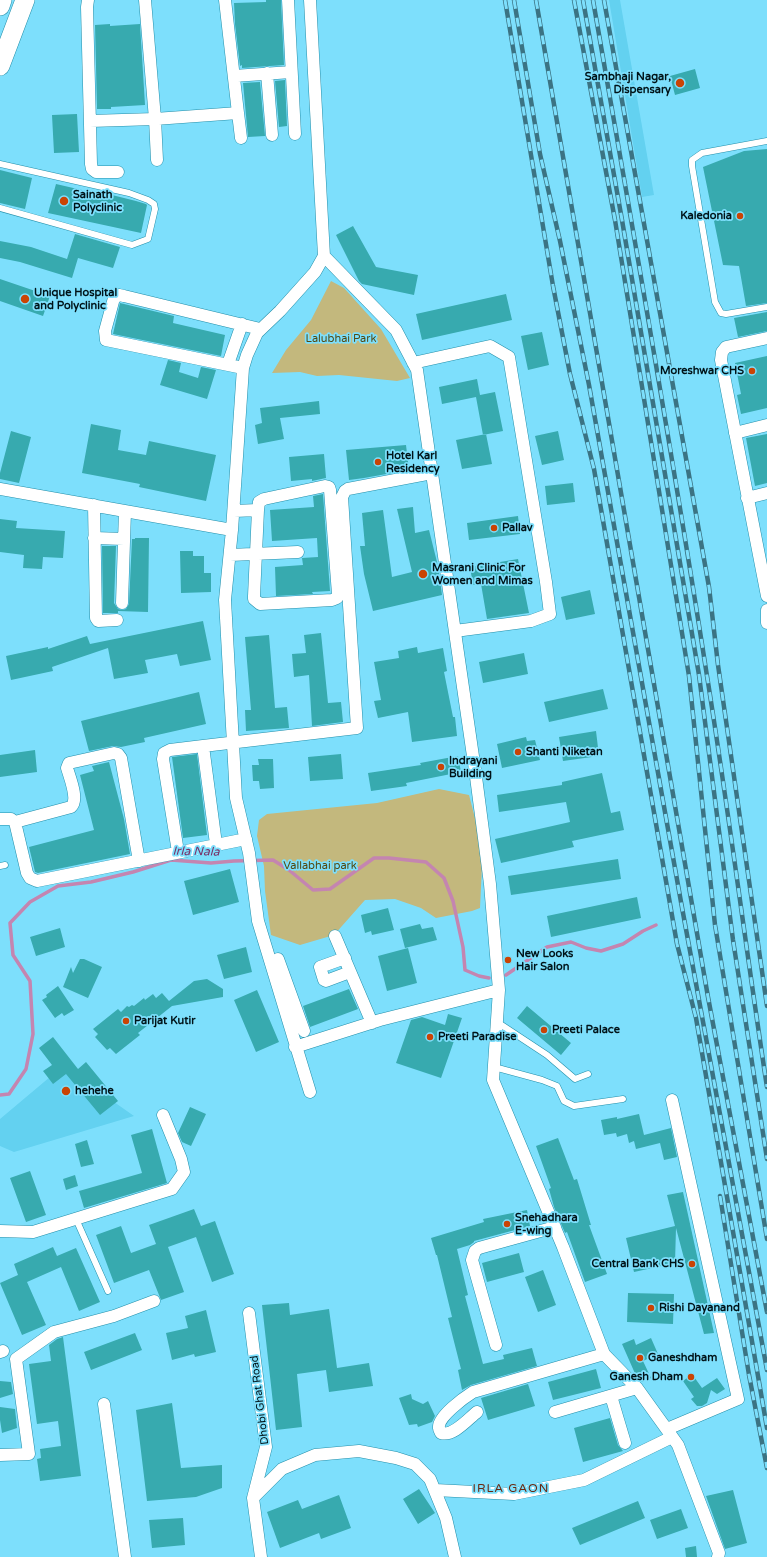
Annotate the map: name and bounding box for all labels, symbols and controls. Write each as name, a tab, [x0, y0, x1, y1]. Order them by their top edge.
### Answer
place label: Sambhaji Nagar, Dispensary	[585, 70, 671, 96]
marker: Sambhaji Nagar, Dispensary	[674, 77, 686, 89]
place label: Sainath Polyclinic	[73, 188, 122, 214]
marker: Sainath Polyclinic	[58, 195, 70, 207]
place label: Kaledonia	[680, 209, 732, 223]
marker: Kaledonia	[735, 211, 745, 221]
place label: Unique Hospital and Polyclinic	[34, 286, 117, 312]
marker: Unique Hospital and Polyclinic	[19, 293, 31, 305]
park label: Lalubhai Park	[306, 332, 376, 346]
place label: Moreshwar CHS	[660, 364, 744, 378]
marker: Moreshwar CHS	[747, 366, 757, 376]
place label: Hotel Karl Residency	[386, 449, 440, 475]
marker: Hotel Karl Residency	[373, 457, 383, 467]
place label: Pallav	[502, 521, 533, 535]
marker: Pallav	[489, 523, 499, 533]
place label: Masrani Clinic For Women and Mimas	[432, 561, 533, 587]
marker: Masrani Clinic For Women and Mimas	[417, 568, 429, 580]
place label: Shanti Niketan	[526, 745, 603, 759]
marker: Shanti Niketan	[513, 747, 523, 757]
place label: Indrayani Building	[449, 754, 497, 780]
marker: Indrayani Building	[436, 762, 446, 772]
water label: Irla Nala	[172, 844, 220, 860]
park label: Vallabhai park	[283, 859, 357, 873]
place label: New Looks Hair Salon	[516, 947, 573, 973]
marker: New Looks Hair Salon	[503, 955, 513, 965]
place label: Parijat Kutir	[134, 1014, 195, 1028]
marker: Parijat Kutir	[121, 1016, 131, 1026]
place label: Preeti Palace	[552, 1023, 620, 1037]
marker: Preeti Palace	[539, 1025, 549, 1035]
place label: Preeti Paradise	[438, 1030, 516, 1044]
marker: Preeti Paradise	[425, 1032, 435, 1042]
place label: hehehe	[75, 1084, 114, 1098]
marker: hehehe	[60, 1085, 72, 1097]
place label: Snehadhara E-wing	[515, 1211, 578, 1237]
marker: Snehadhara E-wing	[502, 1219, 512, 1229]
place label: Central Bank CHS	[591, 1257, 684, 1271]
marker: Central Bank CHS	[687, 1259, 697, 1269]
place label: Rishi Dayanand	[659, 1301, 740, 1315]
marker: Rishi Dayanand	[646, 1303, 656, 1313]
place label: Ganeshdham	[648, 1351, 717, 1365]
marker: Ganeshdham	[635, 1353, 645, 1363]
street label: Dhobi Ghat Road	[248, 1355, 272, 1445]
place label: Ganesh Dham	[610, 1370, 683, 1384]
marker: Ganesh Dham	[686, 1372, 696, 1382]
district label: IRLA GAON	[473, 1482, 549, 1496]

